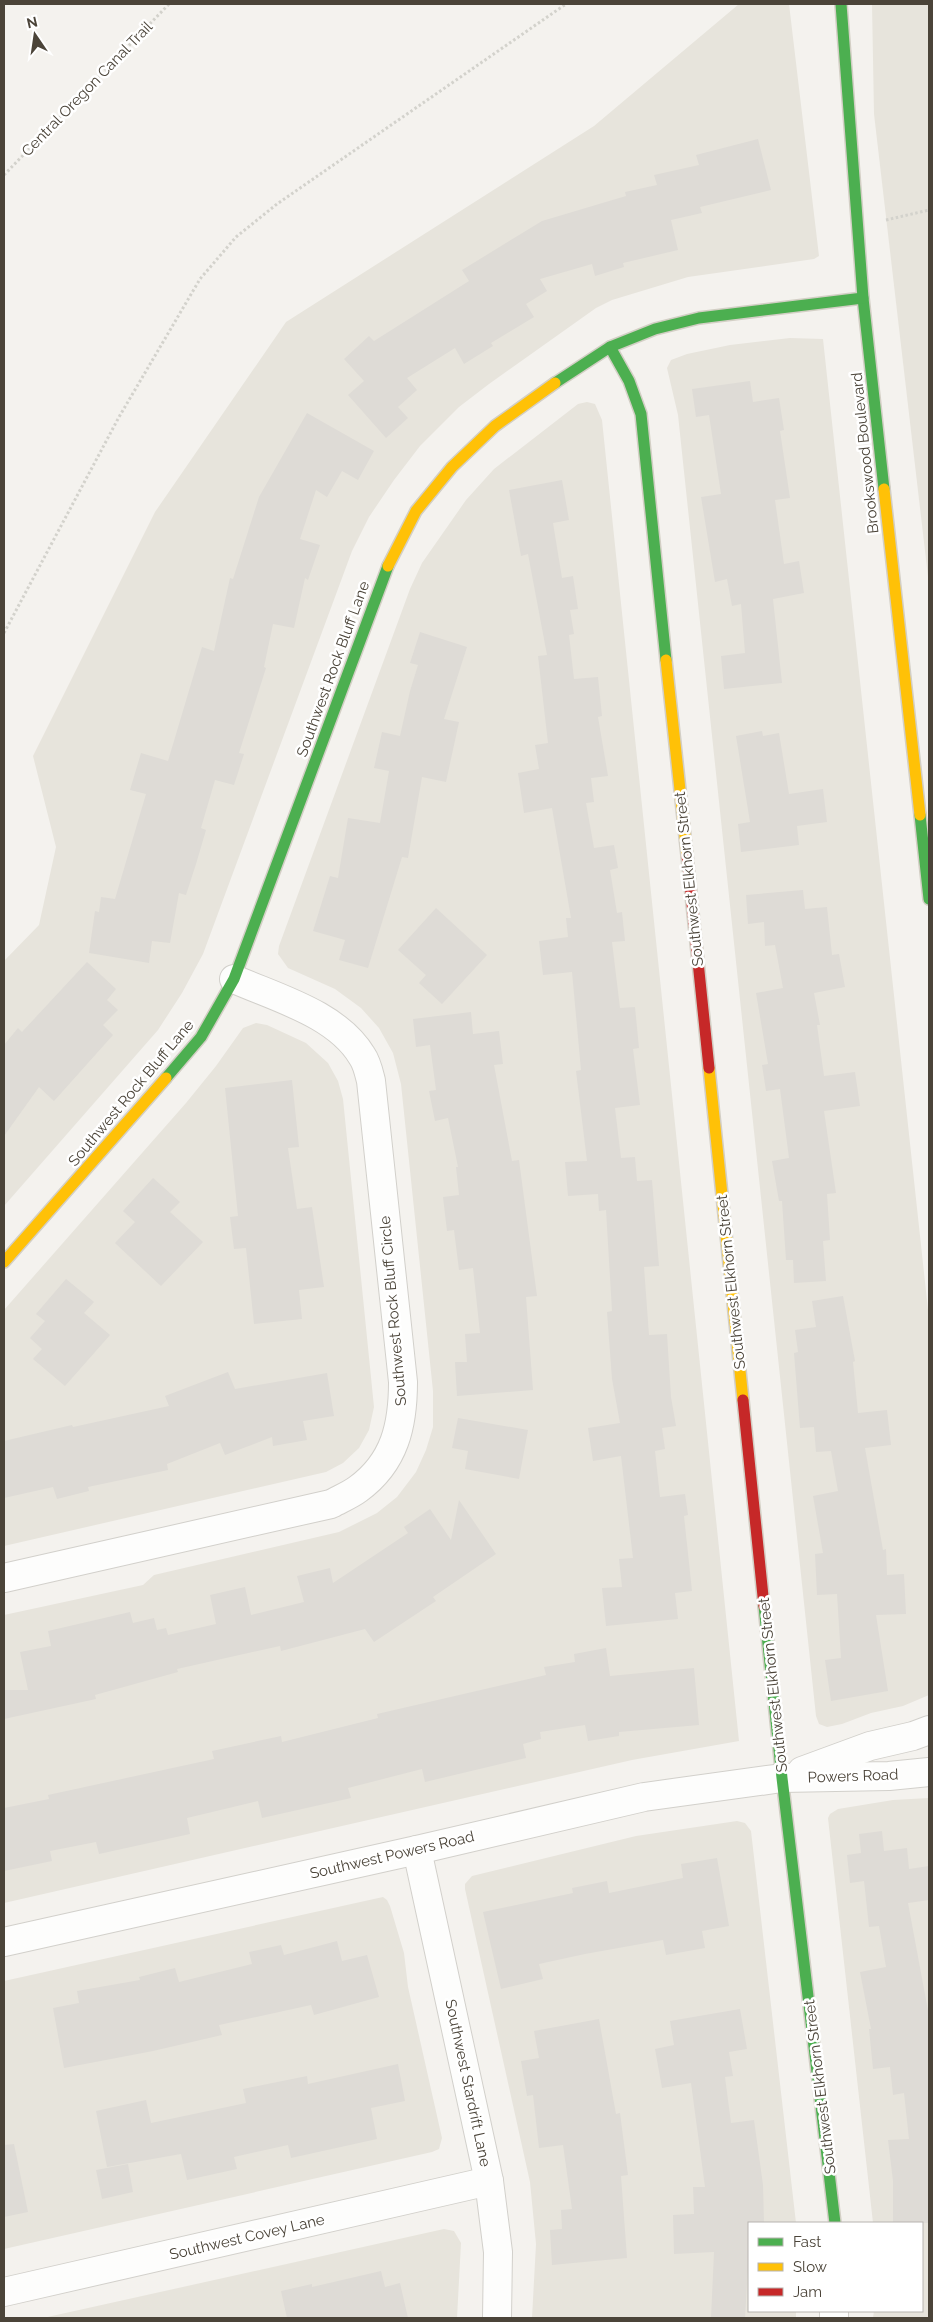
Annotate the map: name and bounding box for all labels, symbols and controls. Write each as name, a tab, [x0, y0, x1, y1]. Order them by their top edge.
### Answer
north arrow	[10, 10, 60, 60]
text: N	[25, 13, 39, 31]
street label: Central Oregon Canal Trail	[18, 17, 157, 160]
street label: Brookswood Boulevard	[848, 372, 882, 534]
street label: Southwest Rock Bluff Lane	[293, 579, 373, 759]
street label: Southwest Elkhorn Street	[671, 791, 707, 967]
street label: Southwest Rock Bluff Lane	[64, 1016, 198, 1170]
street label: Southwest Elkhorn Street	[713, 1194, 749, 1370]
street label: Southwest Rock Bluff Circle	[376, 1215, 410, 1407]
street label: Southwest Elkhorn Street	[755, 1597, 791, 1773]
street label: Powers Road	[807, 1765, 899, 1787]
street label: Southwest Powers Road	[308, 1827, 476, 1883]
street label: Southwest Stardrift Lane	[441, 1998, 495, 2169]
street label: Southwest Elkhorn Street	[800, 1999, 840, 2175]
street label: Southwest Covey Lane	[168, 2210, 326, 2264]
legend	[748, 2222, 923, 2312]
text: Fast	[793, 2233, 821, 2251]
text: Slow	[793, 2258, 827, 2276]
text: Jam	[793, 2283, 822, 2301]

